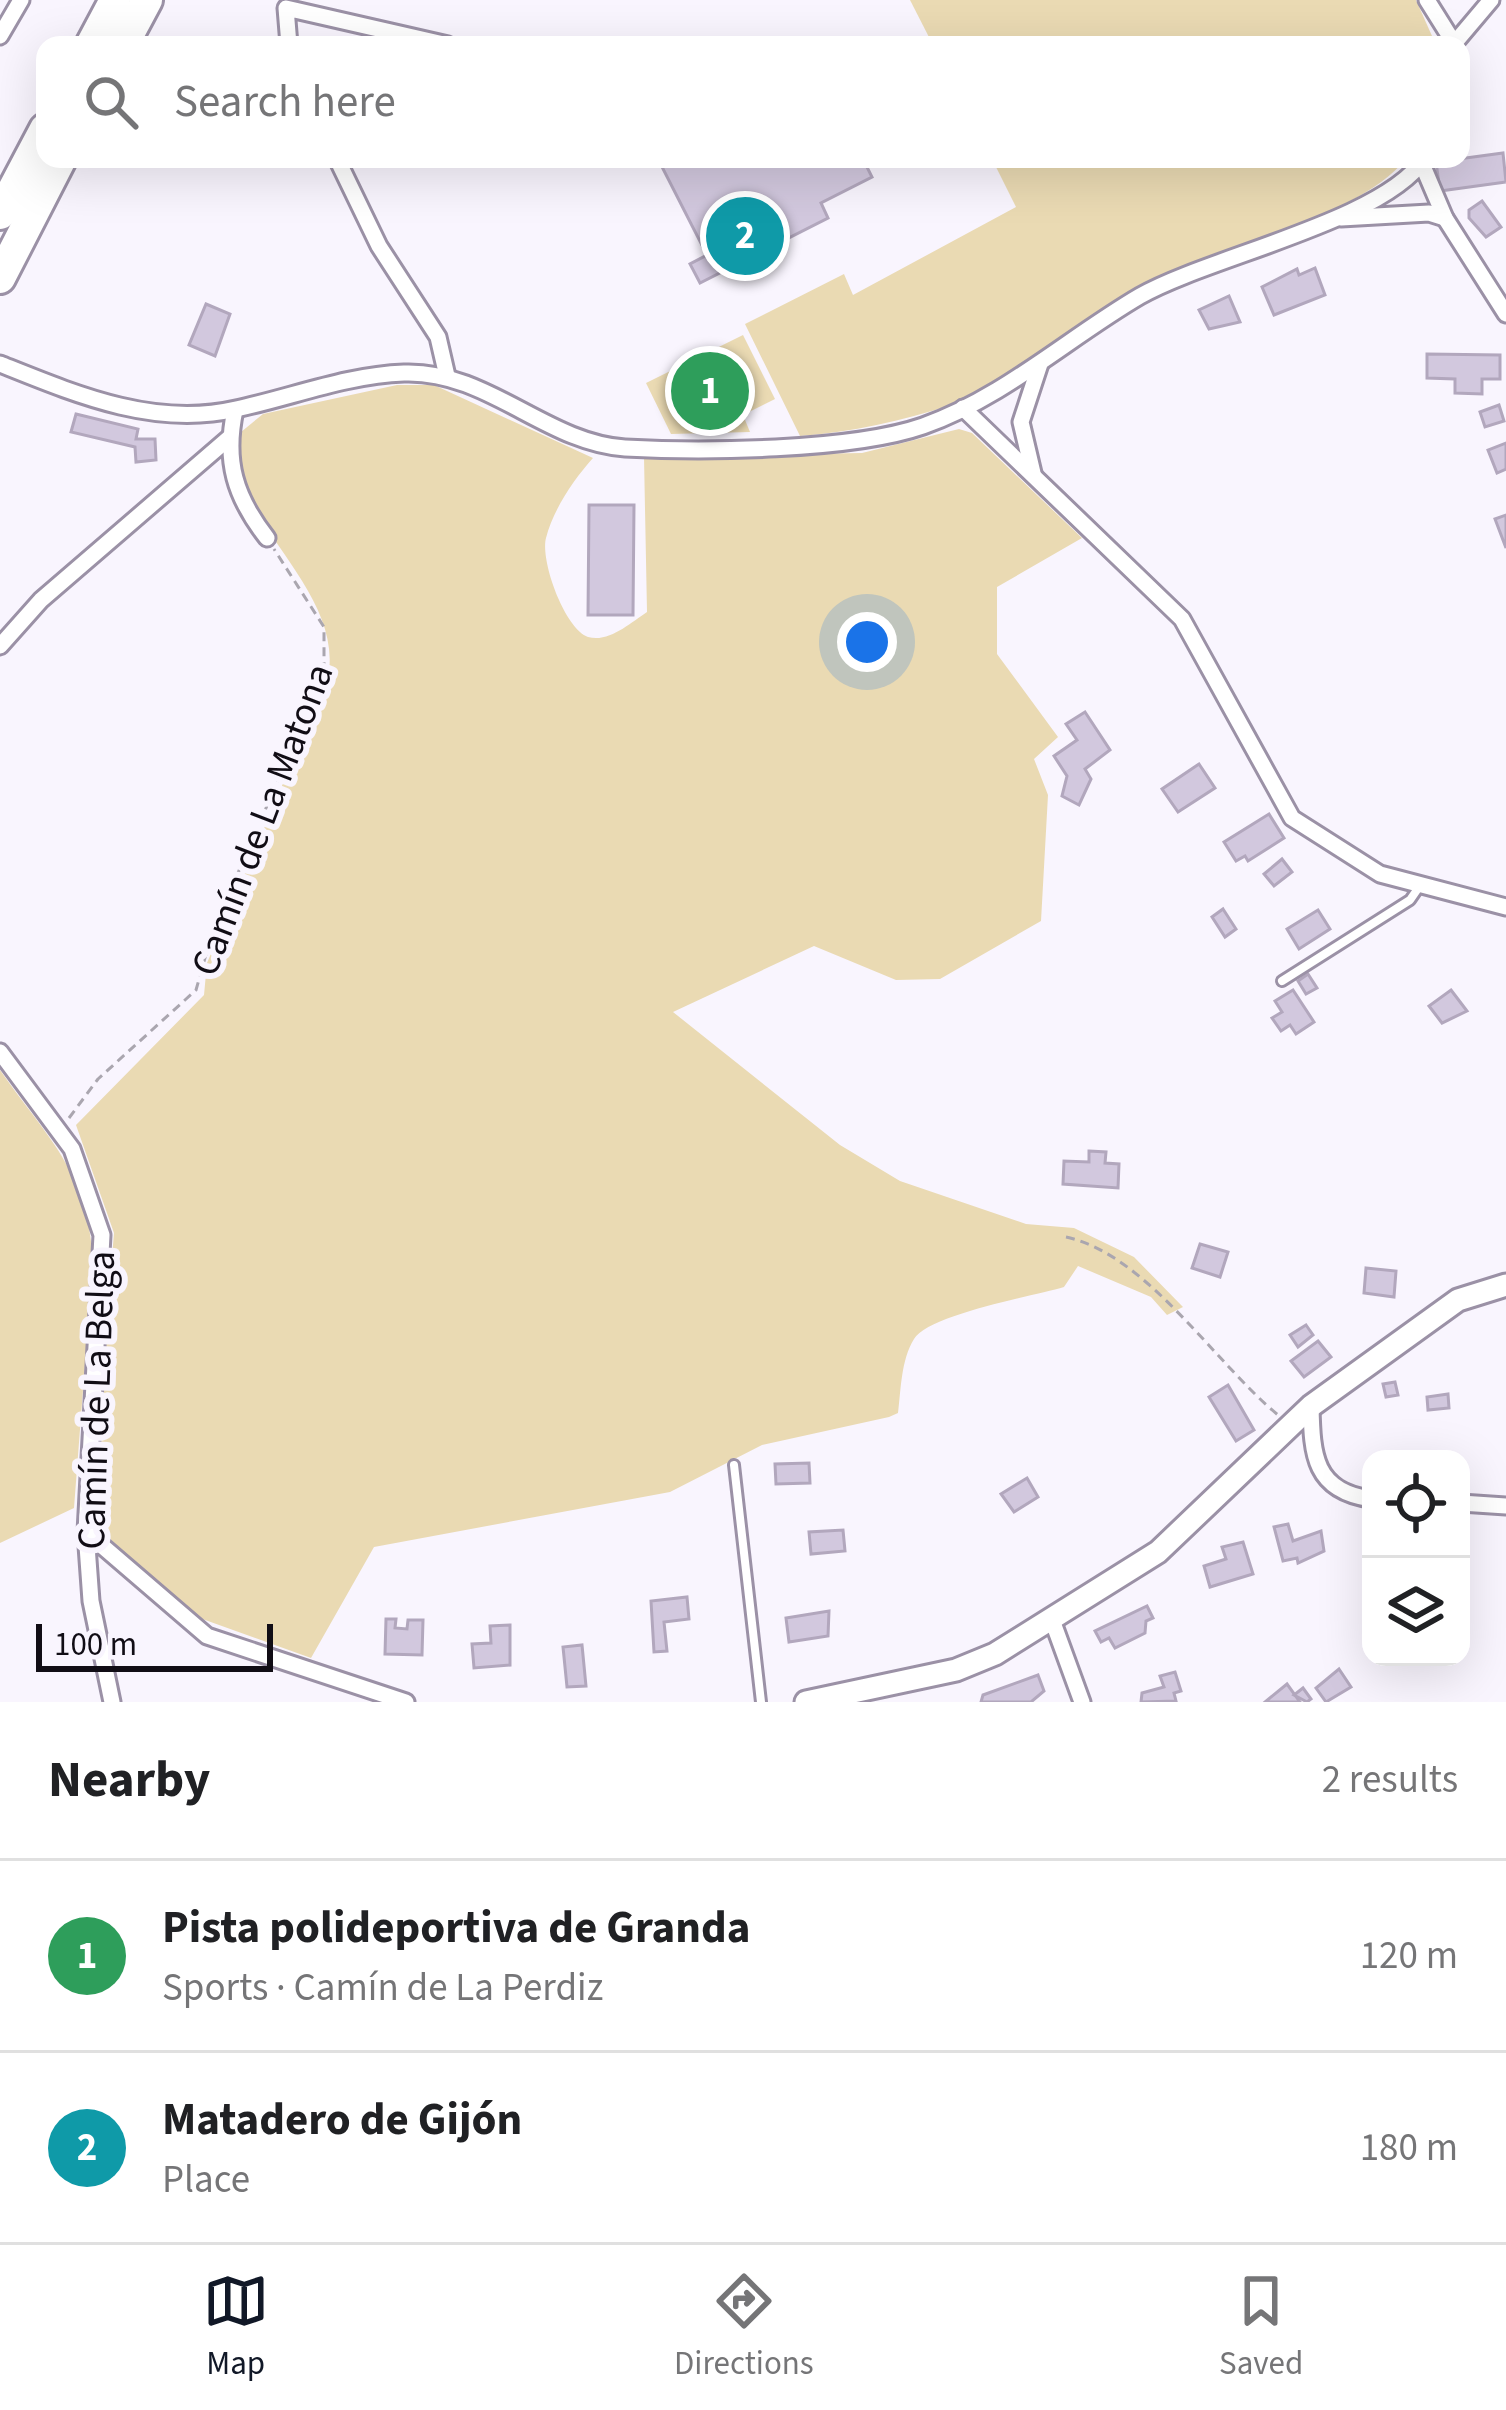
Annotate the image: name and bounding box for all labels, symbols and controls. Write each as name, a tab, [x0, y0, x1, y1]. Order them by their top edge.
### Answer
search box	[36, 36, 1470, 168]
icon: search	[78, 69, 144, 135]
text: Search here	[174, 70, 396, 134]
pin: 2	[706, 191, 784, 281]
pin: 1	[671, 346, 749, 436]
your location	[837, 612, 897, 672]
street label: Camín de La Matona	[178, 655, 348, 984]
street label: Camín de La Belga	[64, 1250, 130, 1551]
map controls	[1362, 1450, 1470, 1666]
button: locate	[1362, 1450, 1470, 1558]
button: layers	[1362, 1558, 1470, 1666]
scale bar	[36, 1618, 273, 1671]
text: 100 m	[54, 1621, 137, 1668]
text: Nearby	[48, 1744, 210, 1816]
text: 2 results	[1322, 1752, 1458, 1808]
text: Pista polideportiva de Granda	[162, 1896, 751, 1960]
text: 1	[77, 1928, 97, 1984]
text: 120 m	[1360, 1928, 1458, 1984]
text: Sports · Camín de La Perdiz	[162, 1960, 603, 2016]
text: Matadero de Gijón	[162, 2088, 522, 2152]
text: 2	[77, 2120, 97, 2176]
text: 180 m	[1360, 2120, 1458, 2176]
text: Place	[162, 2152, 250, 2208]
tab: Map	[203, 2268, 269, 2387]
tab: Directions	[674, 2268, 814, 2387]
tab: Saved	[1219, 2268, 1303, 2387]

